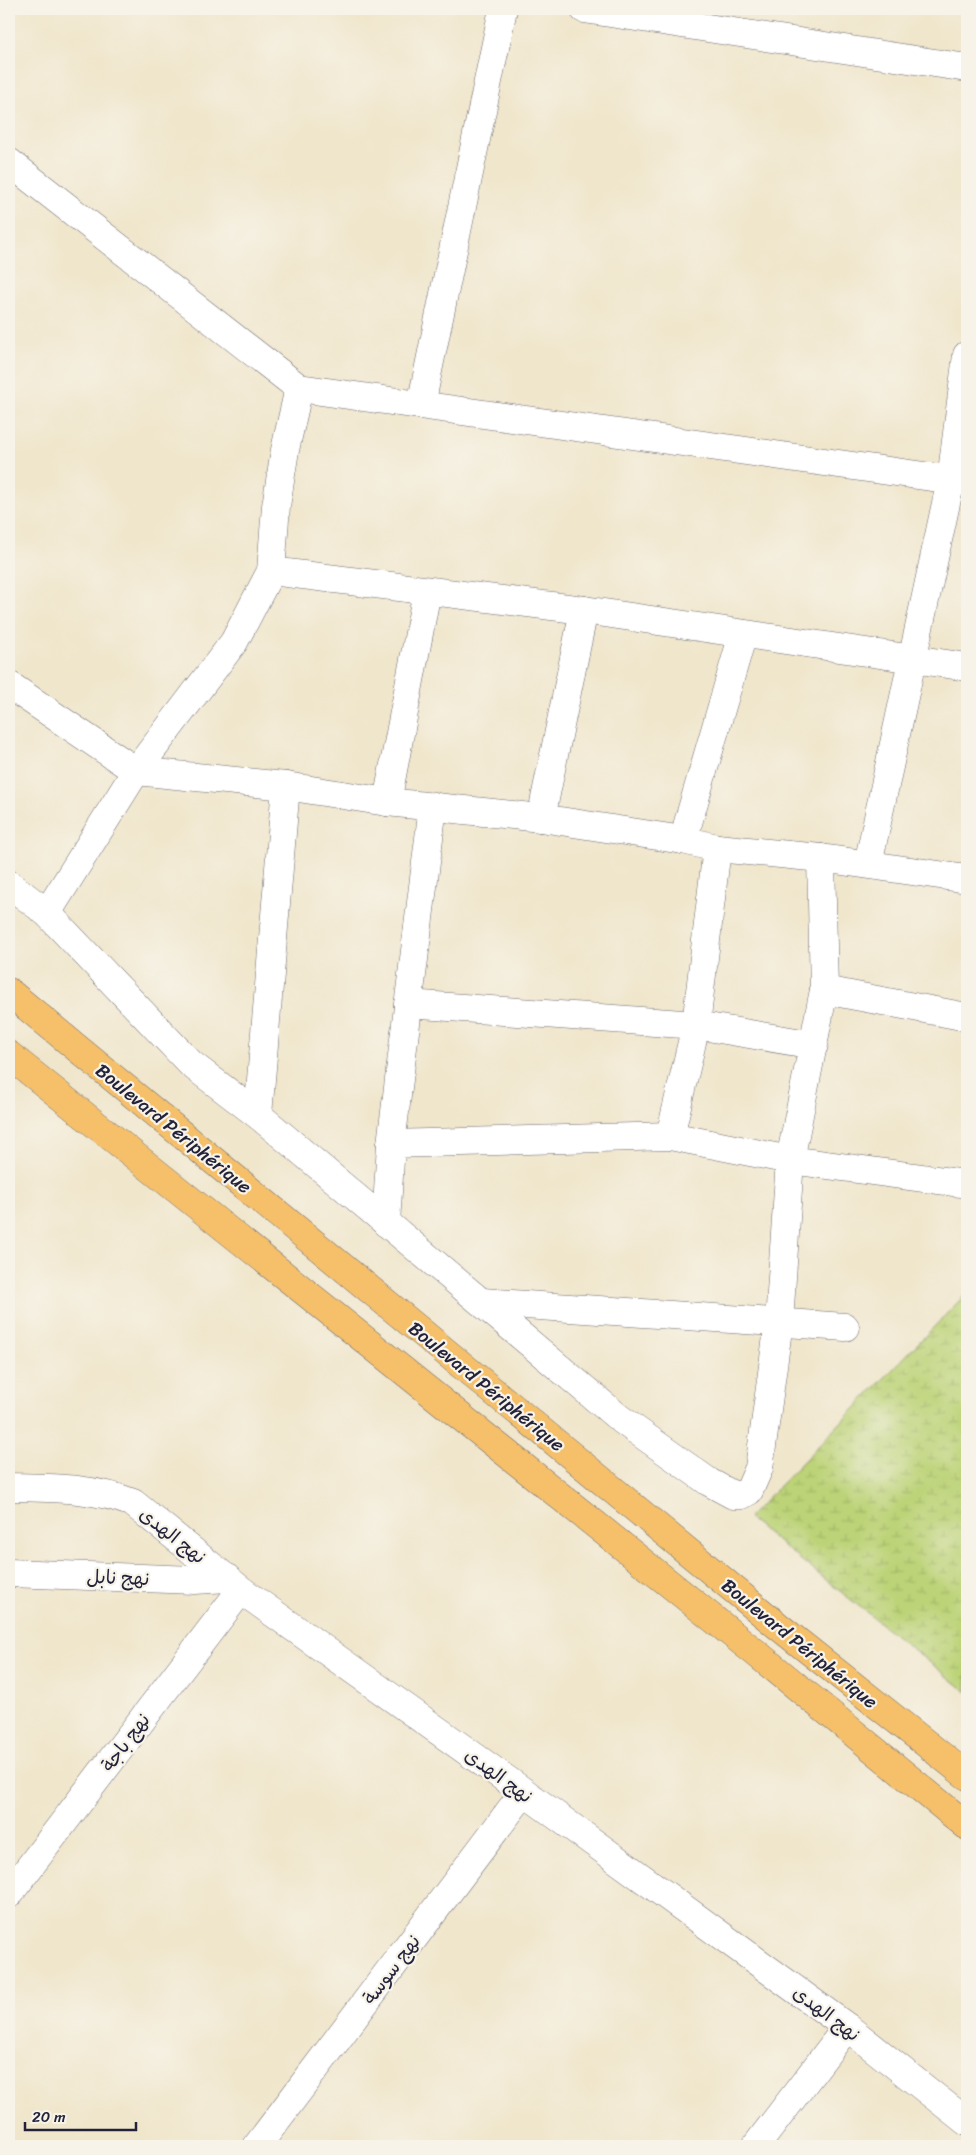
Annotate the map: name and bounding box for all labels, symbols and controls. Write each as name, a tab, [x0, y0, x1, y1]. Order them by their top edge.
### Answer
street label: Boulevard Périphérique	[88, 1055, 260, 1202]
street label: Boulevard Périphérique	[401, 1313, 573, 1460]
street label: نهج الهدى	[132, 1498, 214, 1572]
street label: نهج نابل	[86, 1560, 150, 1595]
street label: Boulevard Périphérique	[714, 1570, 886, 1717]
street label: نهج باجة	[92, 1706, 159, 1779]
street label: نهج الهدى	[457, 1739, 540, 1812]
street label: نهج سوسة	[354, 1927, 429, 2012]
street label: نهج الهدى	[786, 1977, 868, 2050]
scale bar	[25, 2100, 136, 2132]
text: 20 m	[32, 2104, 66, 2130]

